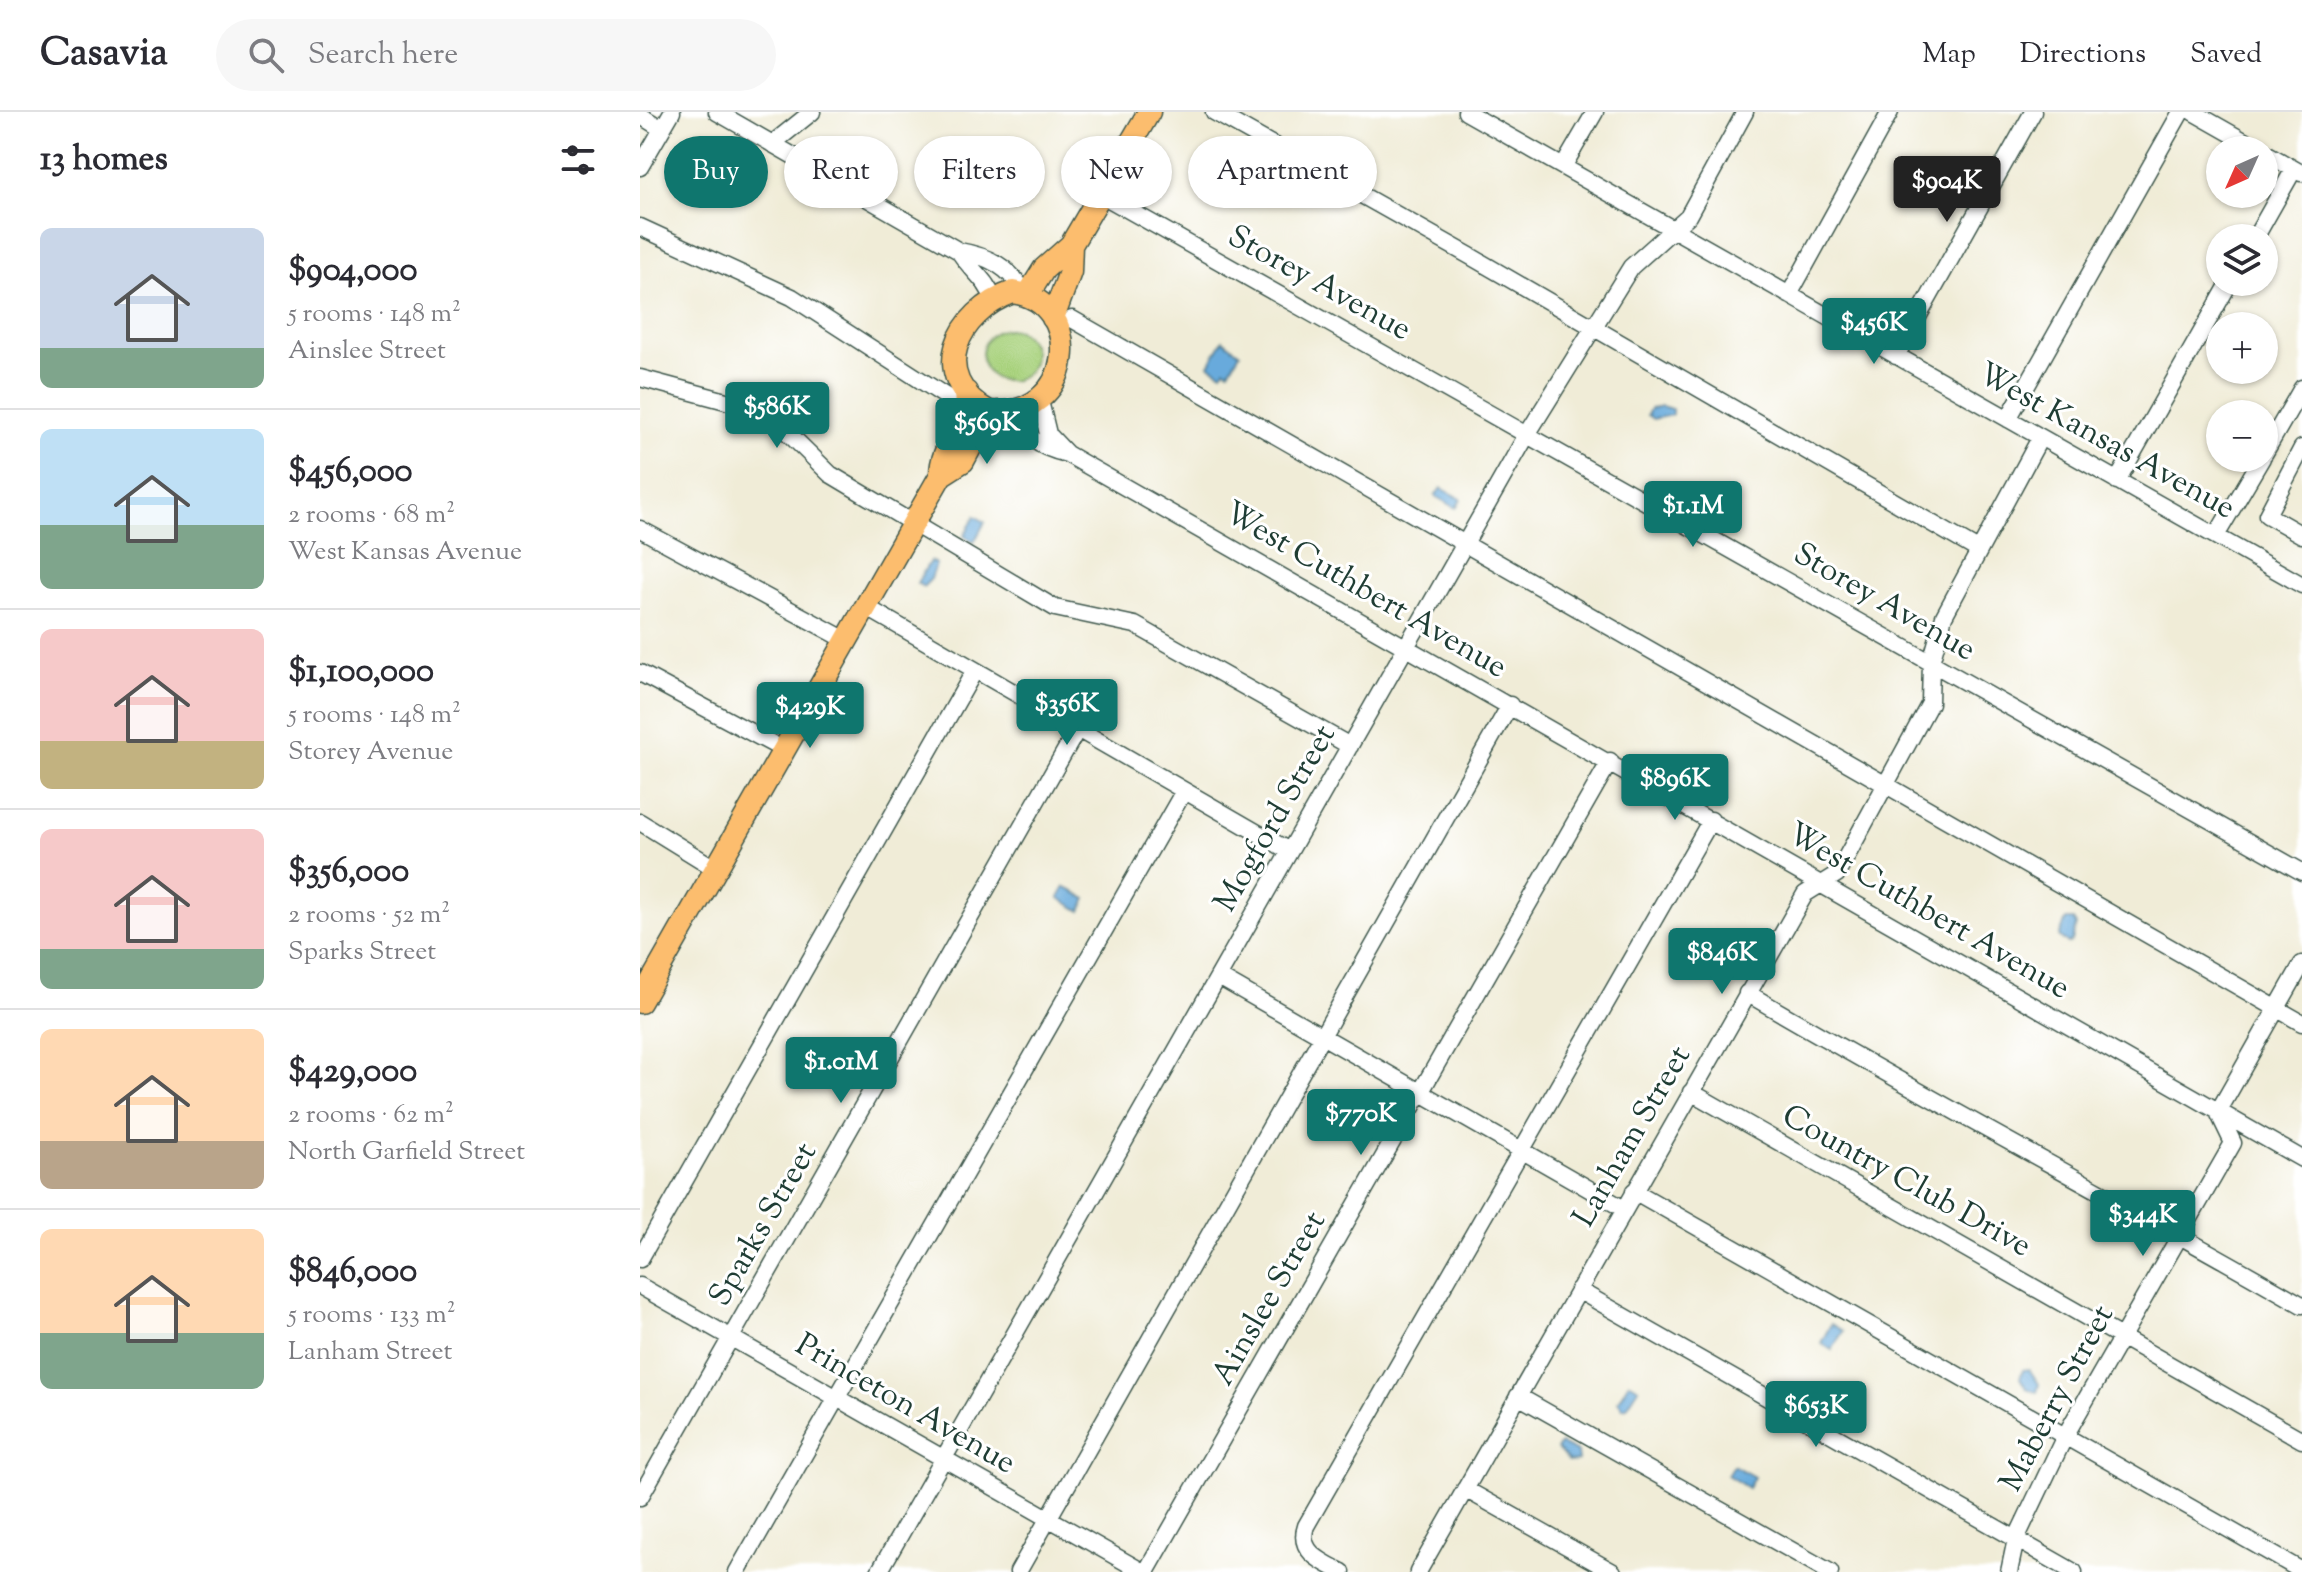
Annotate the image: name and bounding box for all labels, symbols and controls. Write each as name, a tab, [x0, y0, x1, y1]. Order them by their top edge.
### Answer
search box	[216, 19, 776, 91]
text: Casavia	[40, 28, 168, 82]
icon: search	[244, 33, 288, 77]
text: Search here	[308, 34, 458, 77]
text: Map	[1922, 35, 1976, 75]
text: Directions	[2020, 35, 2146, 75]
text: Saved	[2190, 35, 2262, 75]
text: 13 homes	[40, 136, 168, 185]
chip: Buy	[664, 136, 768, 208]
chip: Rent	[784, 136, 898, 208]
chip: Filters	[914, 136, 1045, 208]
chip: New	[1061, 136, 1172, 208]
chip: Apartment	[1188, 136, 1377, 208]
north arrow	[2206, 136, 2278, 208]
map controls	[2206, 136, 2278, 472]
icon: filters	[556, 138, 600, 182]
pin: $904K	[1891, 156, 2003, 224]
text: $904K	[1912, 163, 1982, 200]
street label: Storey Avenue	[1219, 215, 1419, 353]
button: layers	[2206, 224, 2278, 296]
text: $904,000	[288, 247, 418, 296]
icon: home	[104, 260, 200, 356]
text: 5 rooms · 148 m²	[288, 296, 461, 333]
pin: $456K	[1818, 298, 1930, 366]
text: $456K	[1840, 305, 1908, 342]
button: +	[2206, 312, 2278, 384]
text: Ainslee Street	[288, 333, 446, 370]
street label: West Kansas Avenue	[1969, 352, 2243, 532]
pin: $586K	[721, 382, 833, 450]
text: $586K	[743, 389, 811, 426]
pin: $569K	[931, 398, 1043, 466]
button: −	[2206, 400, 2278, 472]
text: $569K	[953, 405, 1021, 442]
text: $456,000	[288, 448, 413, 497]
icon: home	[104, 461, 200, 557]
pin: $1.1M	[1637, 481, 1749, 549]
text: $1.1M	[1662, 488, 1724, 525]
street label: West Cuthbert Avenue	[1215, 491, 1515, 691]
text: 2 rooms · 68 m²	[288, 497, 455, 534]
street label: Storey Avenue	[1784, 532, 1984, 674]
text: West Kansas Avenue	[288, 534, 522, 571]
text: $1,100,000	[288, 648, 434, 697]
icon: home	[104, 661, 200, 757]
pin: $356K	[1011, 679, 1123, 747]
pin: $429K	[754, 682, 866, 750]
text: $356K	[1034, 686, 1100, 723]
text: $429K	[775, 689, 845, 726]
text: 5 rooms · 148 m²	[288, 697, 461, 734]
street label: Mogford Street	[1204, 717, 1348, 921]
text: Storey Avenue	[288, 734, 453, 771]
pin: $896K	[1619, 754, 1731, 822]
text: $896K	[1639, 761, 1711, 798]
street label: West Cuthbert Avenue	[1778, 812, 2078, 1012]
text: $356,000	[288, 848, 409, 897]
icon: home	[104, 861, 200, 957]
text: 2 rooms · 52 m²	[288, 897, 450, 934]
pin: $846K	[1666, 928, 1778, 996]
text: Sparks Street	[288, 934, 436, 971]
text: $846K	[1686, 935, 1758, 972]
pin: $1.01M	[776, 1037, 906, 1105]
street label: Lanham Street	[1562, 1038, 1704, 1236]
text: $1.01M	[804, 1044, 878, 1081]
text: $429,000	[288, 1048, 417, 1097]
icon: home	[104, 1061, 200, 1157]
pin: $770K	[1305, 1089, 1417, 1157]
street label: Country Club Drive	[1773, 1094, 2039, 1270]
text: $770K	[1325, 1096, 1397, 1133]
text: 2 rooms · 62 m²	[288, 1097, 454, 1134]
text: North Garfield Street	[288, 1134, 525, 1171]
street label: Sparks Street	[698, 1134, 830, 1315]
pin: $344K	[2087, 1190, 2199, 1258]
text: $344K	[2108, 1197, 2178, 1234]
street label: Ainslee Street	[1201, 1203, 1339, 1395]
text: $846,000	[288, 1248, 417, 1297]
icon: home	[104, 1261, 200, 1357]
text: 5 rooms · 133 m²	[288, 1297, 456, 1334]
street label: Maberry Street	[1989, 1297, 2127, 1501]
street label: Princeton Avenue	[786, 1323, 1024, 1487]
text: Lanham Street	[288, 1334, 452, 1371]
pin: $653K	[1760, 1381, 1872, 1449]
text: $653K	[1783, 1388, 1849, 1425]

